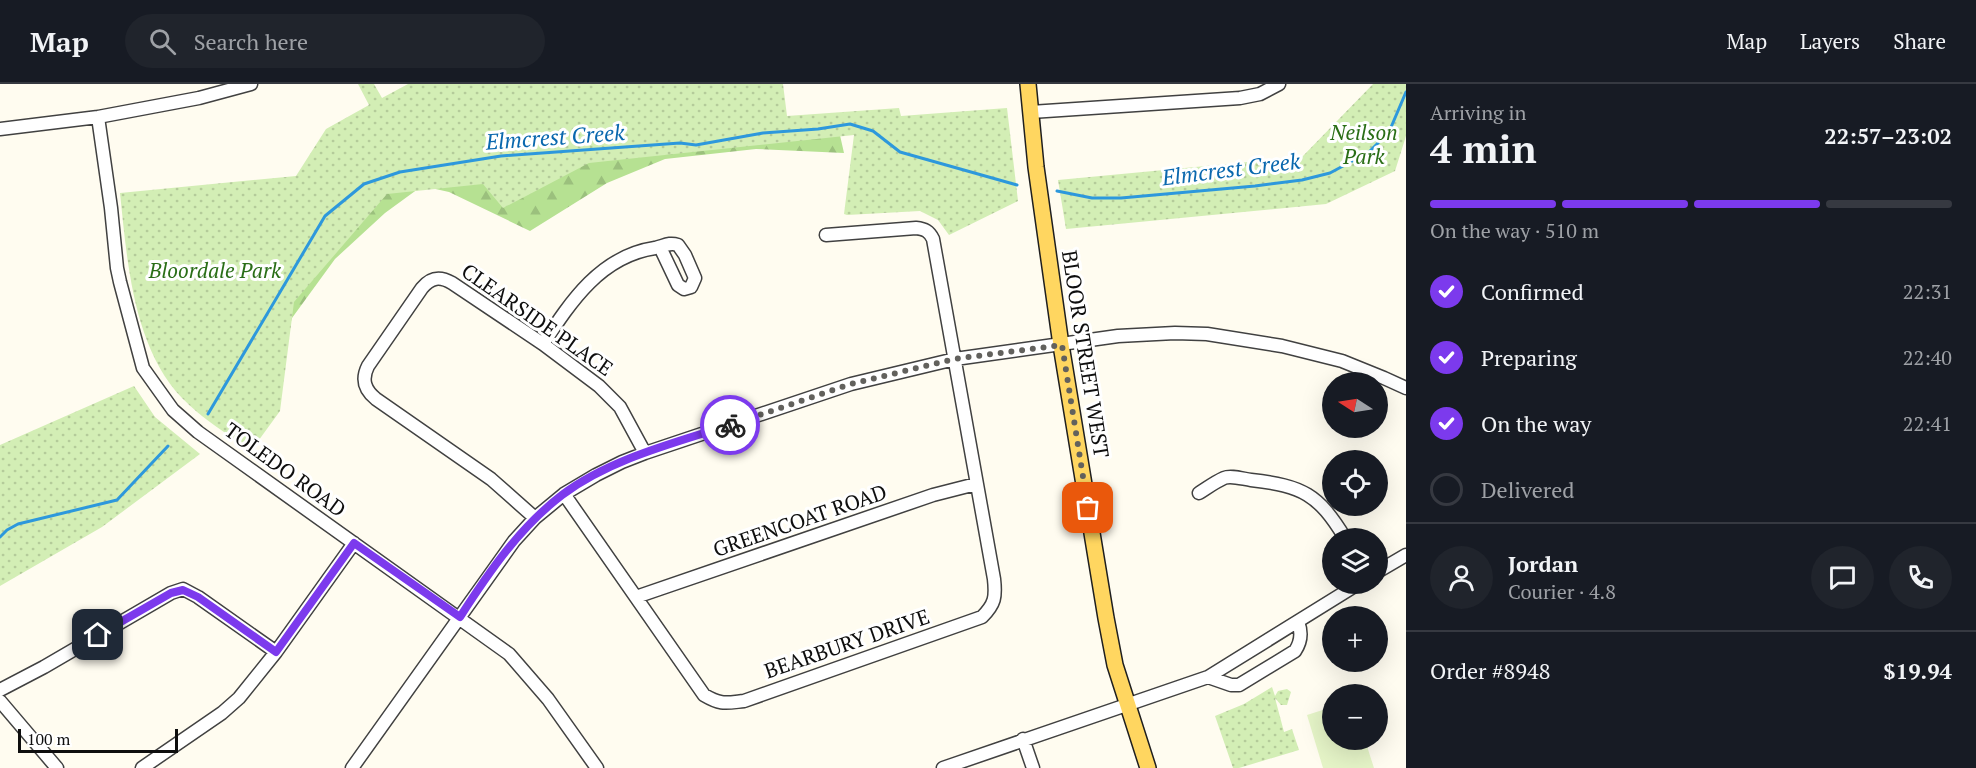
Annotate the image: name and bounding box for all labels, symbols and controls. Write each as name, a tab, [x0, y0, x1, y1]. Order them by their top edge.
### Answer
search box	[125, 14, 545, 68]
text: Map	[30, 23, 89, 60]
icon: search	[146, 25, 179, 58]
text: Search here	[194, 27, 308, 56]
text: Map	[1726, 27, 1767, 55]
text: Layers	[1800, 27, 1860, 55]
text: Share	[1893, 27, 1946, 55]
text: Arriving in	[1430, 99, 1526, 126]
water label: Elmcrest Creek	[484, 117, 626, 156]
park label: Neilson Park	[1329, 118, 1398, 170]
text: 22:57–23:02	[1824, 121, 1952, 150]
text: 4 min	[1430, 122, 1537, 174]
water label: Elmcrest Creek	[1159, 146, 1302, 191]
text: On the way · 510 m	[1430, 217, 1599, 244]
street label: BLOOR STREET WEST	[1056, 248, 1116, 460]
park label: Bloordale Park	[148, 256, 282, 284]
street label: CLEARSIDE PLACE	[456, 256, 619, 382]
icon: check	[1430, 275, 1463, 308]
text: Confirmed	[1481, 277, 1584, 306]
text: 22:31	[1903, 278, 1952, 305]
icon: check	[1430, 341, 1463, 374]
text: Preparing	[1481, 343, 1577, 372]
text: 22:40	[1903, 344, 1952, 371]
north arrow	[1322, 372, 1388, 438]
map controls	[1322, 372, 1388, 750]
courier	[700, 395, 760, 455]
icon: check	[1430, 407, 1463, 440]
icon: bike	[714, 409, 747, 442]
text: On the way	[1481, 409, 1591, 438]
text: 22:41	[1903, 410, 1952, 437]
street label: TOLEDO ROAD	[219, 416, 352, 523]
button: locate	[1322, 450, 1388, 516]
text: Delivered	[1481, 475, 1574, 504]
street label: GREENCOAT ROAD	[709, 477, 890, 563]
pin	[1062, 482, 1113, 533]
icon: bag	[1071, 491, 1104, 524]
button: layers	[1322, 528, 1388, 594]
button: person	[1430, 546, 1493, 609]
button: chat	[1811, 546, 1874, 609]
button: phone	[1889, 546, 1952, 609]
text: Jordan	[1508, 549, 1578, 578]
text: Courier · 4.8	[1508, 578, 1616, 605]
street label: BEARBURY DRIVE	[760, 602, 933, 684]
button: +	[1322, 606, 1388, 672]
pin	[72, 609, 123, 660]
icon: home	[81, 618, 114, 651]
text: Order #8948	[1430, 656, 1550, 685]
text: $19.94	[1883, 656, 1952, 685]
button: −	[1322, 684, 1388, 750]
scale bar	[18, 726, 178, 754]
text: 100 m	[27, 728, 70, 750]

